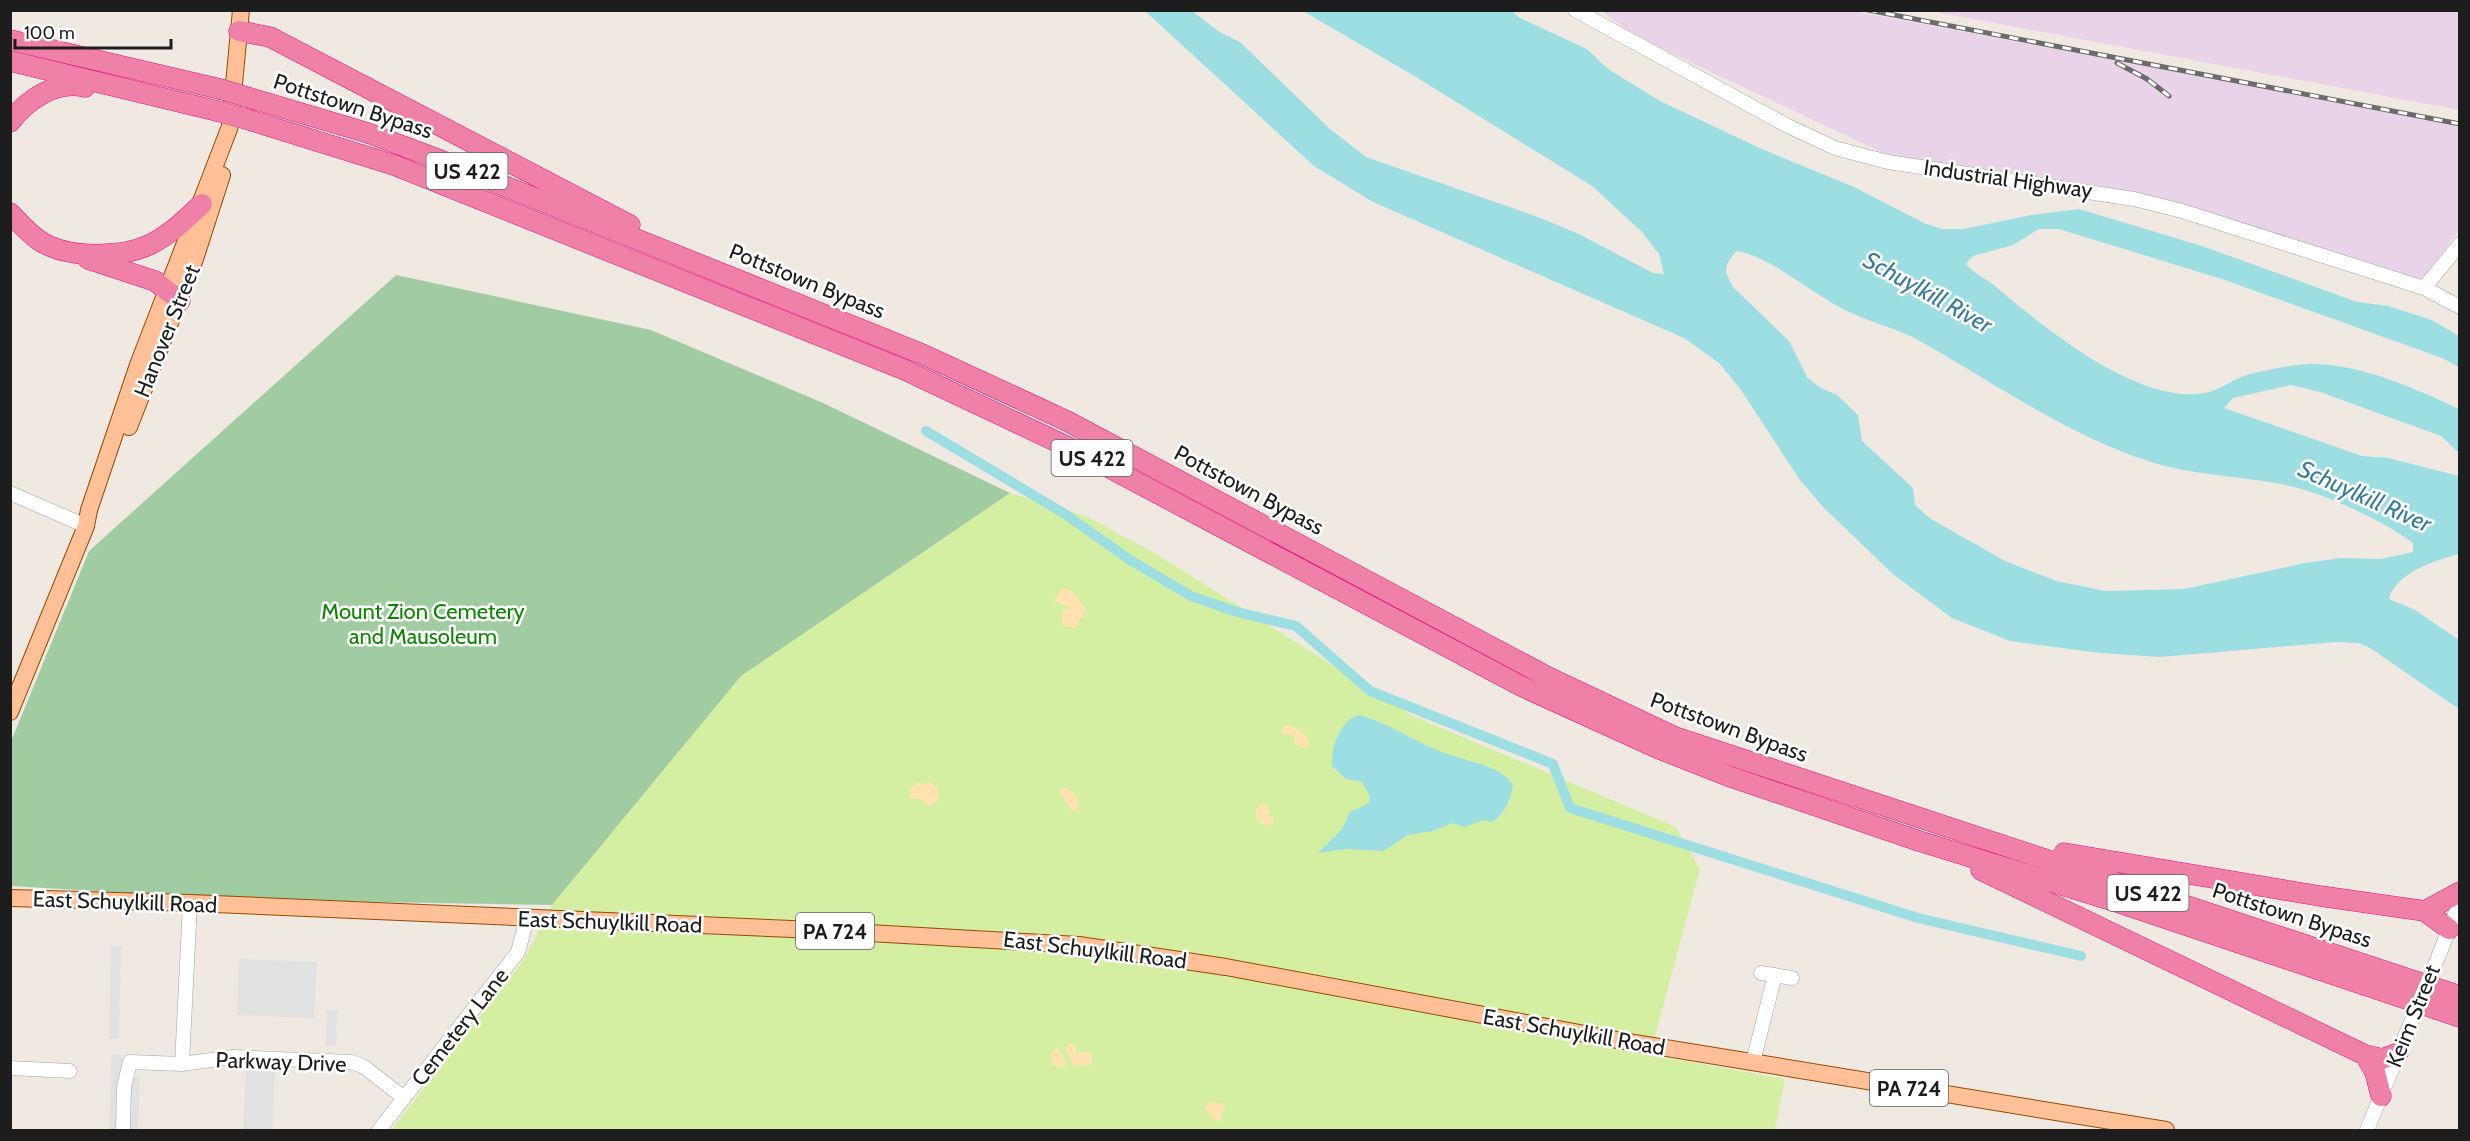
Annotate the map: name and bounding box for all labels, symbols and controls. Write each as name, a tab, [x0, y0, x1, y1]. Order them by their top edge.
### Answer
scale bar	[15, 12, 171, 50]
text: 100 m	[24, 22, 75, 44]
street label: Pottstown Bypass	[270, 68, 436, 144]
road number: US 422	[426, 153, 508, 189]
street label: Industrial Highway	[1922, 154, 2094, 204]
street label: Pottstown Bypass	[725, 237, 889, 325]
water label: Schuylkill River	[1859, 245, 1999, 340]
street label: Hanover Street	[128, 260, 206, 401]
street label: Pottstown Bypass	[1170, 439, 1328, 541]
road number: US 422	[1052, 440, 1132, 476]
water label: Schuylkill River	[2294, 454, 2437, 539]
park label: Mount Zion Cemetery and Mausoleum	[321, 598, 525, 650]
street label: Pottstown Bypass	[1647, 686, 1811, 768]
road number: US 422	[2108, 875, 2188, 911]
street label: Pottstown Bypass	[2209, 877, 2375, 953]
street label: East Schuylkill Road	[32, 885, 218, 919]
street label: East Schuylkill Road	[517, 905, 703, 939]
road number: PA 724	[796, 913, 874, 949]
street label: East Schuylkill Road	[1002, 925, 1188, 975]
street label: Keim Street	[2380, 960, 2446, 1071]
street label: Cemetery Lane	[406, 963, 514, 1091]
street label: East Schuylkill Road	[1481, 1003, 1667, 1061]
street label: Parkway Drive	[215, 1046, 347, 1078]
road number: PA 724	[1870, 1070, 1948, 1106]

